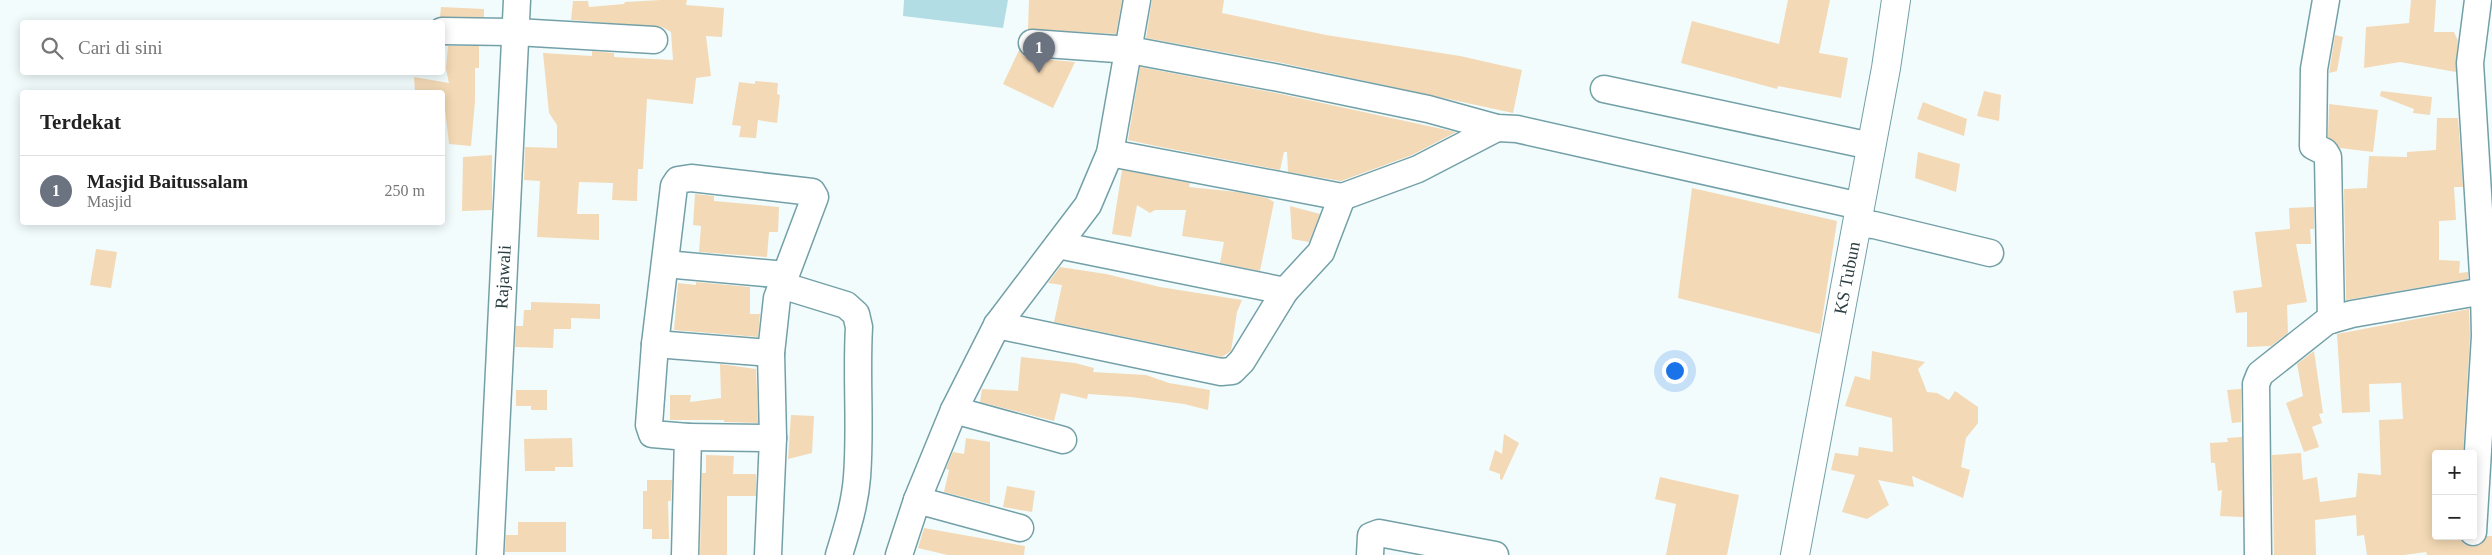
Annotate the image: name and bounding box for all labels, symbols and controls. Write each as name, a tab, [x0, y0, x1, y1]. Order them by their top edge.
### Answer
search box	[20, 20, 445, 75]
pin: 1	[1023, 32, 1055, 73]
icon: search	[38, 34, 66, 62]
text: Cari di sini	[78, 37, 162, 58]
text: Terdekat	[40, 110, 121, 134]
text: Masjid Baitussalam	[87, 171, 248, 192]
text: 1	[52, 182, 60, 199]
text: 250 m	[385, 182, 425, 199]
text: Masjid	[87, 193, 131, 210]
street label: KS Tubun	[1830, 240, 1864, 316]
street label: Rajawali	[491, 245, 515, 309]
your location	[1662, 358, 1688, 384]
map controls	[2432, 450, 2477, 540]
button: +	[2432, 450, 2477, 495]
button: −	[2432, 495, 2477, 540]

